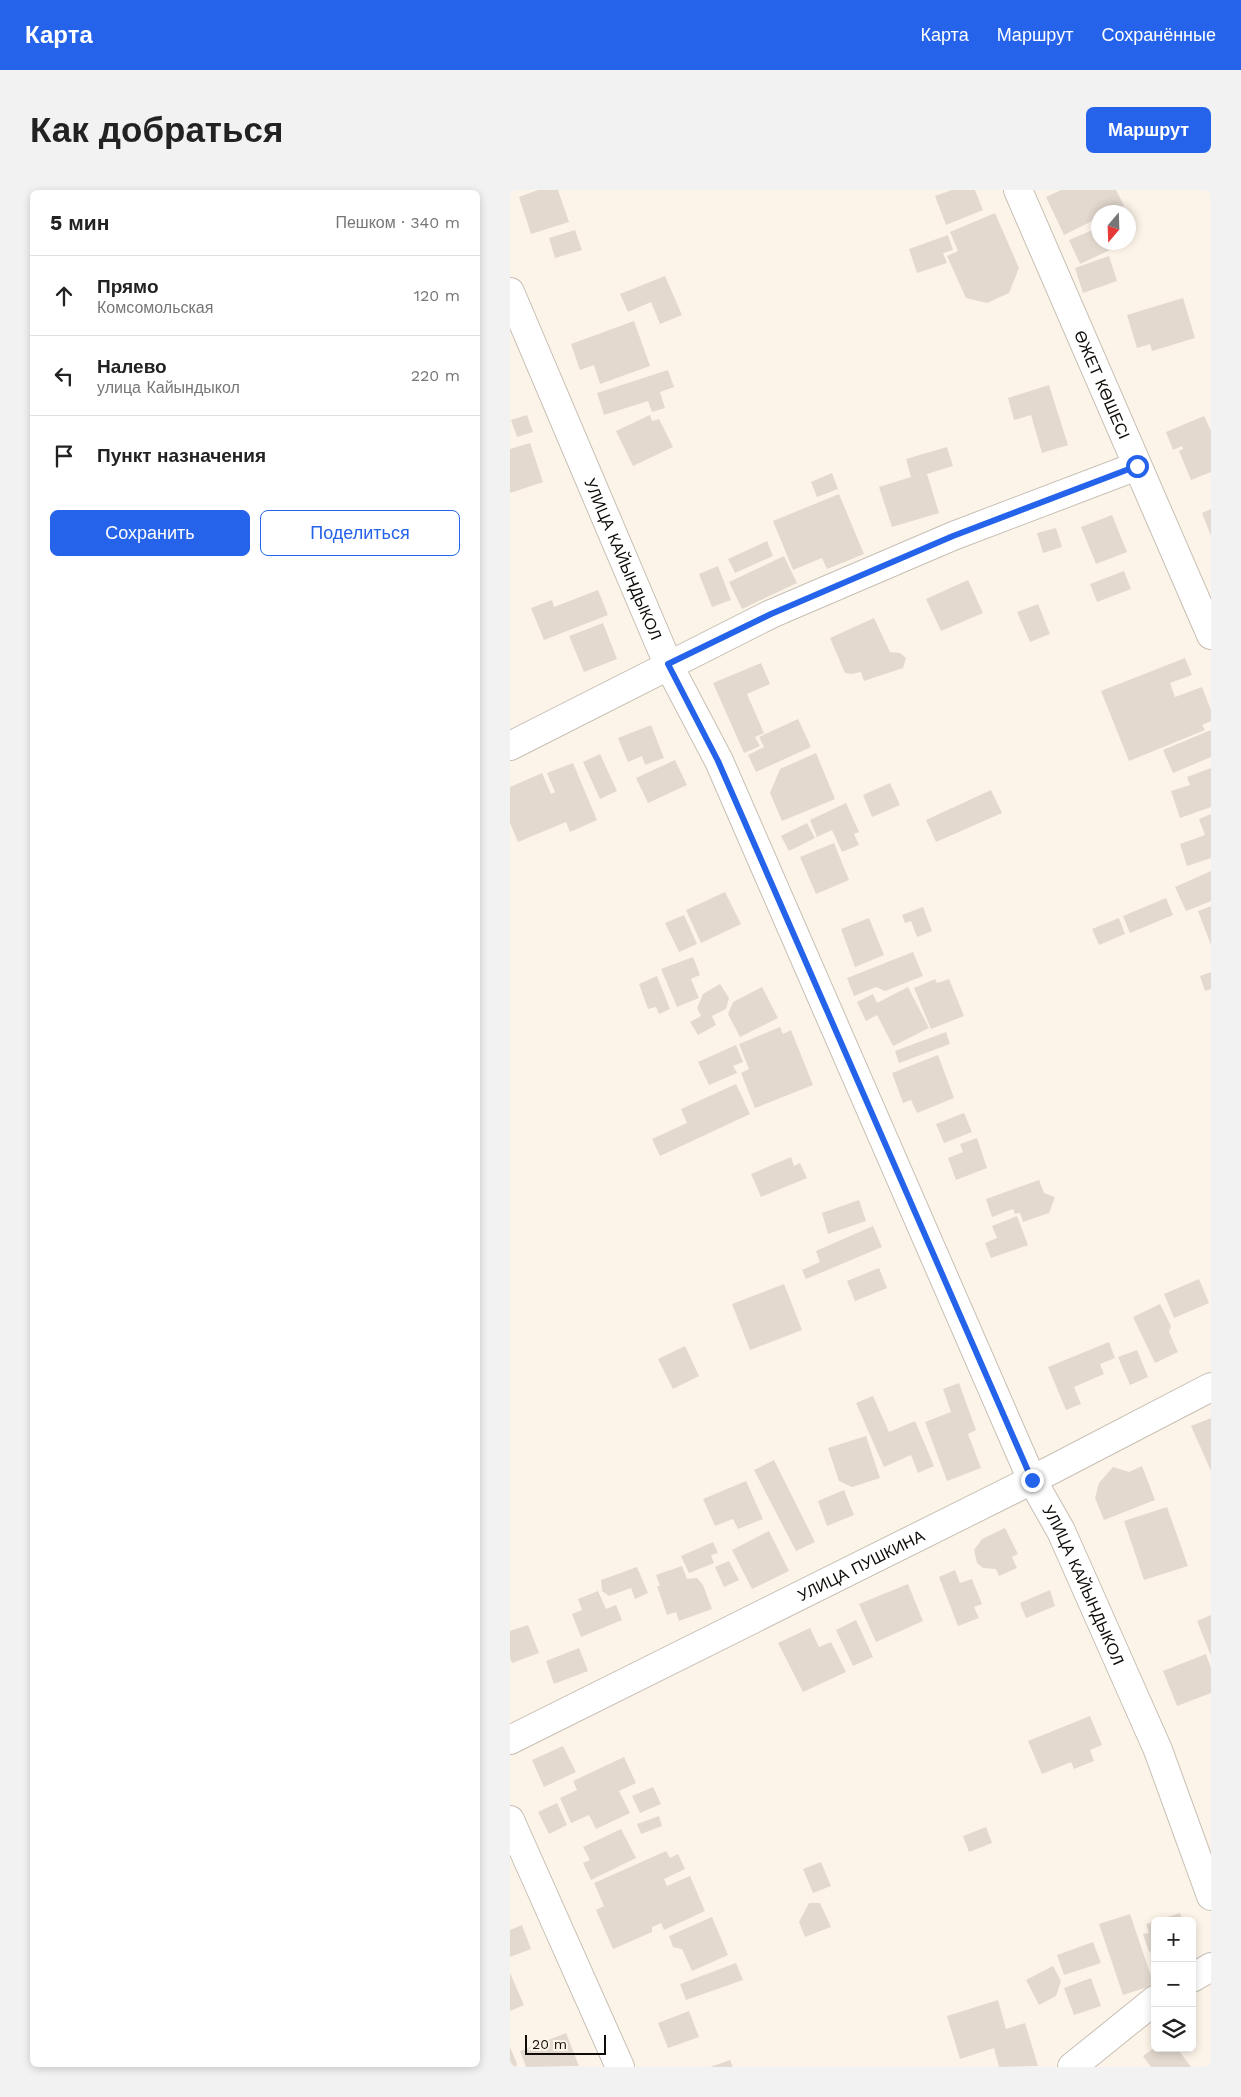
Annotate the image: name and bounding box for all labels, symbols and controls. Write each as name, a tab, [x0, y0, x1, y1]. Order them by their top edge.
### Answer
text: Карта	[25, 21, 93, 49]
text: Карта	[921, 24, 969, 45]
text: Маршрут	[997, 24, 1073, 45]
text: Сохранённые	[1101, 24, 1216, 45]
button: Маршрут	[1086, 107, 1211, 153]
text: Как добраться	[30, 109, 283, 151]
north arrow	[1091, 205, 1136, 250]
text: 5 мин	[50, 210, 109, 235]
text: Пешком · 340 m	[335, 213, 460, 232]
text: Прямо	[97, 275, 159, 298]
icon: ahead	[50, 282, 78, 310]
text: 120 m	[414, 286, 460, 305]
text: Комсомольская	[97, 298, 213, 317]
street label: ӨЖЕТ КӨШЕСІ	[1070, 328, 1134, 442]
text: Налево	[97, 355, 167, 378]
icon: left	[50, 362, 78, 390]
text: 220 m	[411, 366, 460, 385]
text: улица Кайындыкол	[97, 378, 240, 397]
icon: arrive	[50, 442, 78, 470]
text: Пункт назначения	[97, 444, 266, 467]
route start	[1126, 455, 1149, 478]
street label: УЛИЦА КАЙЫНДЫКОЛ	[580, 475, 666, 643]
button: Сохранить	[50, 510, 250, 556]
button: Поделиться	[260, 510, 460, 556]
route end	[1021, 1469, 1044, 1492]
street label: УЛИЦА КАЙЫНДЫКОЛ	[1038, 1502, 1128, 1668]
street label: УЛИЦА ПУШКИНА	[795, 1526, 928, 1605]
map controls	[1151, 1917, 1196, 2052]
button: +	[1151, 1917, 1196, 1962]
button: −	[1151, 1962, 1196, 2007]
button: layers	[1151, 2007, 1196, 2052]
scale bar	[525, 2032, 606, 2055]
text: 20 m	[532, 2036, 567, 2052]

